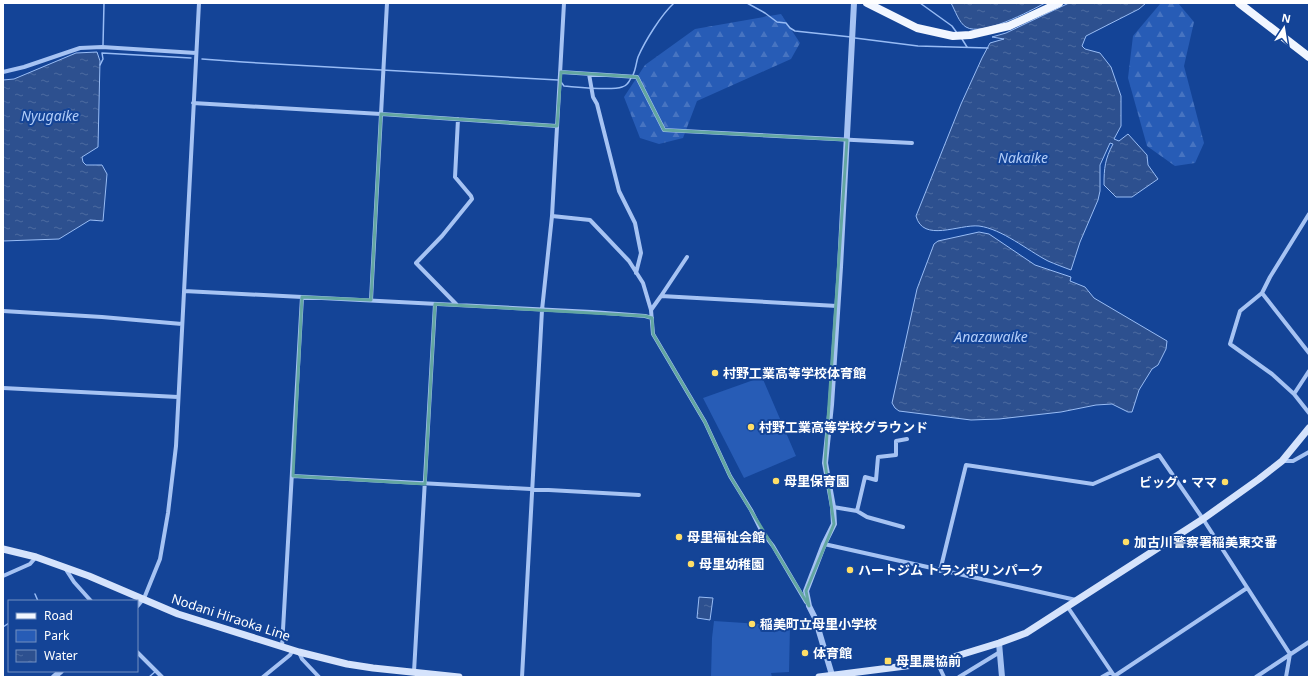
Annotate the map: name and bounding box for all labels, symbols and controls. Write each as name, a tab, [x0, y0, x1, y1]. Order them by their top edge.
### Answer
north arrow	[1264, 8, 1304, 48]
text: N	[1280, 9, 1292, 26]
water label: Nyugaike	[21, 106, 79, 125]
water label: Nakaike	[998, 148, 1048, 167]
water label: Anazawaike	[953, 327, 1028, 346]
place label: 村野工業高等学校体育館	[723, 364, 866, 382]
marker: 村野工業高等学校体育館	[710, 368, 720, 378]
place label: 村野工業高等学校グラウンド	[759, 418, 928, 436]
marker: 村野工業高等学校グラウンド	[746, 422, 756, 432]
place label: 母里保育園	[784, 472, 849, 490]
place label: ビッグ・ママ	[1139, 473, 1217, 491]
marker: 母里保育園	[771, 476, 781, 486]
marker: ビッグ・ママ	[1220, 477, 1230, 487]
place label: 母里福祉会館	[687, 528, 765, 546]
marker: 母里福祉会館	[674, 532, 684, 542]
place label: 加古川警察署稲美東交番	[1134, 533, 1277, 551]
marker: 加古川警察署稲美東交番	[1121, 537, 1131, 547]
place label: 母里幼稚園	[699, 555, 764, 573]
marker: 母里幼稚園	[686, 559, 696, 569]
place label: ハートジム トランポリンパーク	[858, 561, 1043, 579]
marker: ハートジム トランポリンパーク	[845, 565, 855, 575]
street label: Nodani Hiraoka Line	[169, 589, 293, 645]
legend	[8, 600, 138, 672]
text: Road	[44, 607, 73, 624]
place label: 稲美町立母里小学校	[760, 615, 877, 633]
marker: 稲美町立母里小学校	[747, 619, 757, 629]
text: Park	[44, 627, 70, 644]
place label: 体育館	[813, 644, 852, 662]
text: Water	[44, 647, 78, 664]
marker: 体育館	[800, 648, 810, 658]
place label: 母里農協前	[896, 652, 961, 670]
marker: 母里農協前	[883, 656, 893, 666]

